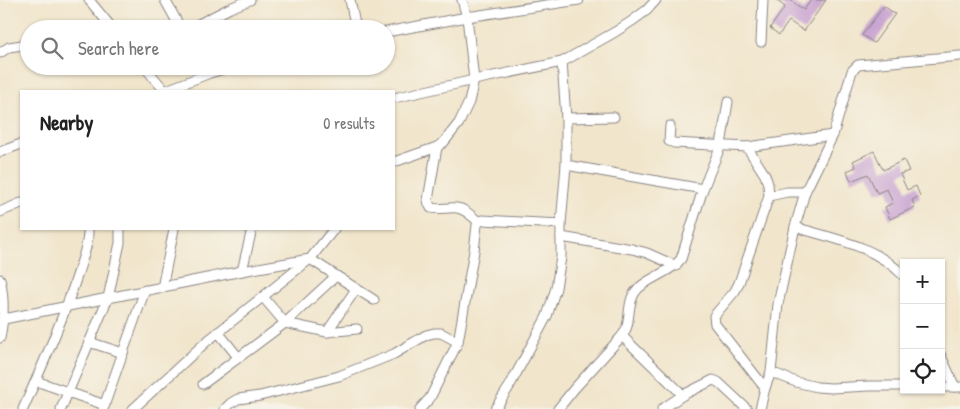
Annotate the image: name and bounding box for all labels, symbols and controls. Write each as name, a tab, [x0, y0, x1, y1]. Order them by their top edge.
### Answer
search box	[20, 20, 395, 75]
icon: search	[38, 34, 66, 62]
text: Search here	[78, 35, 159, 61]
text: Nearby	[40, 108, 93, 137]
text: 0 results	[323, 112, 375, 134]
map controls	[900, 259, 945, 394]
button: +	[900, 259, 945, 304]
button: −	[900, 304, 945, 349]
button: locate	[900, 349, 945, 394]

